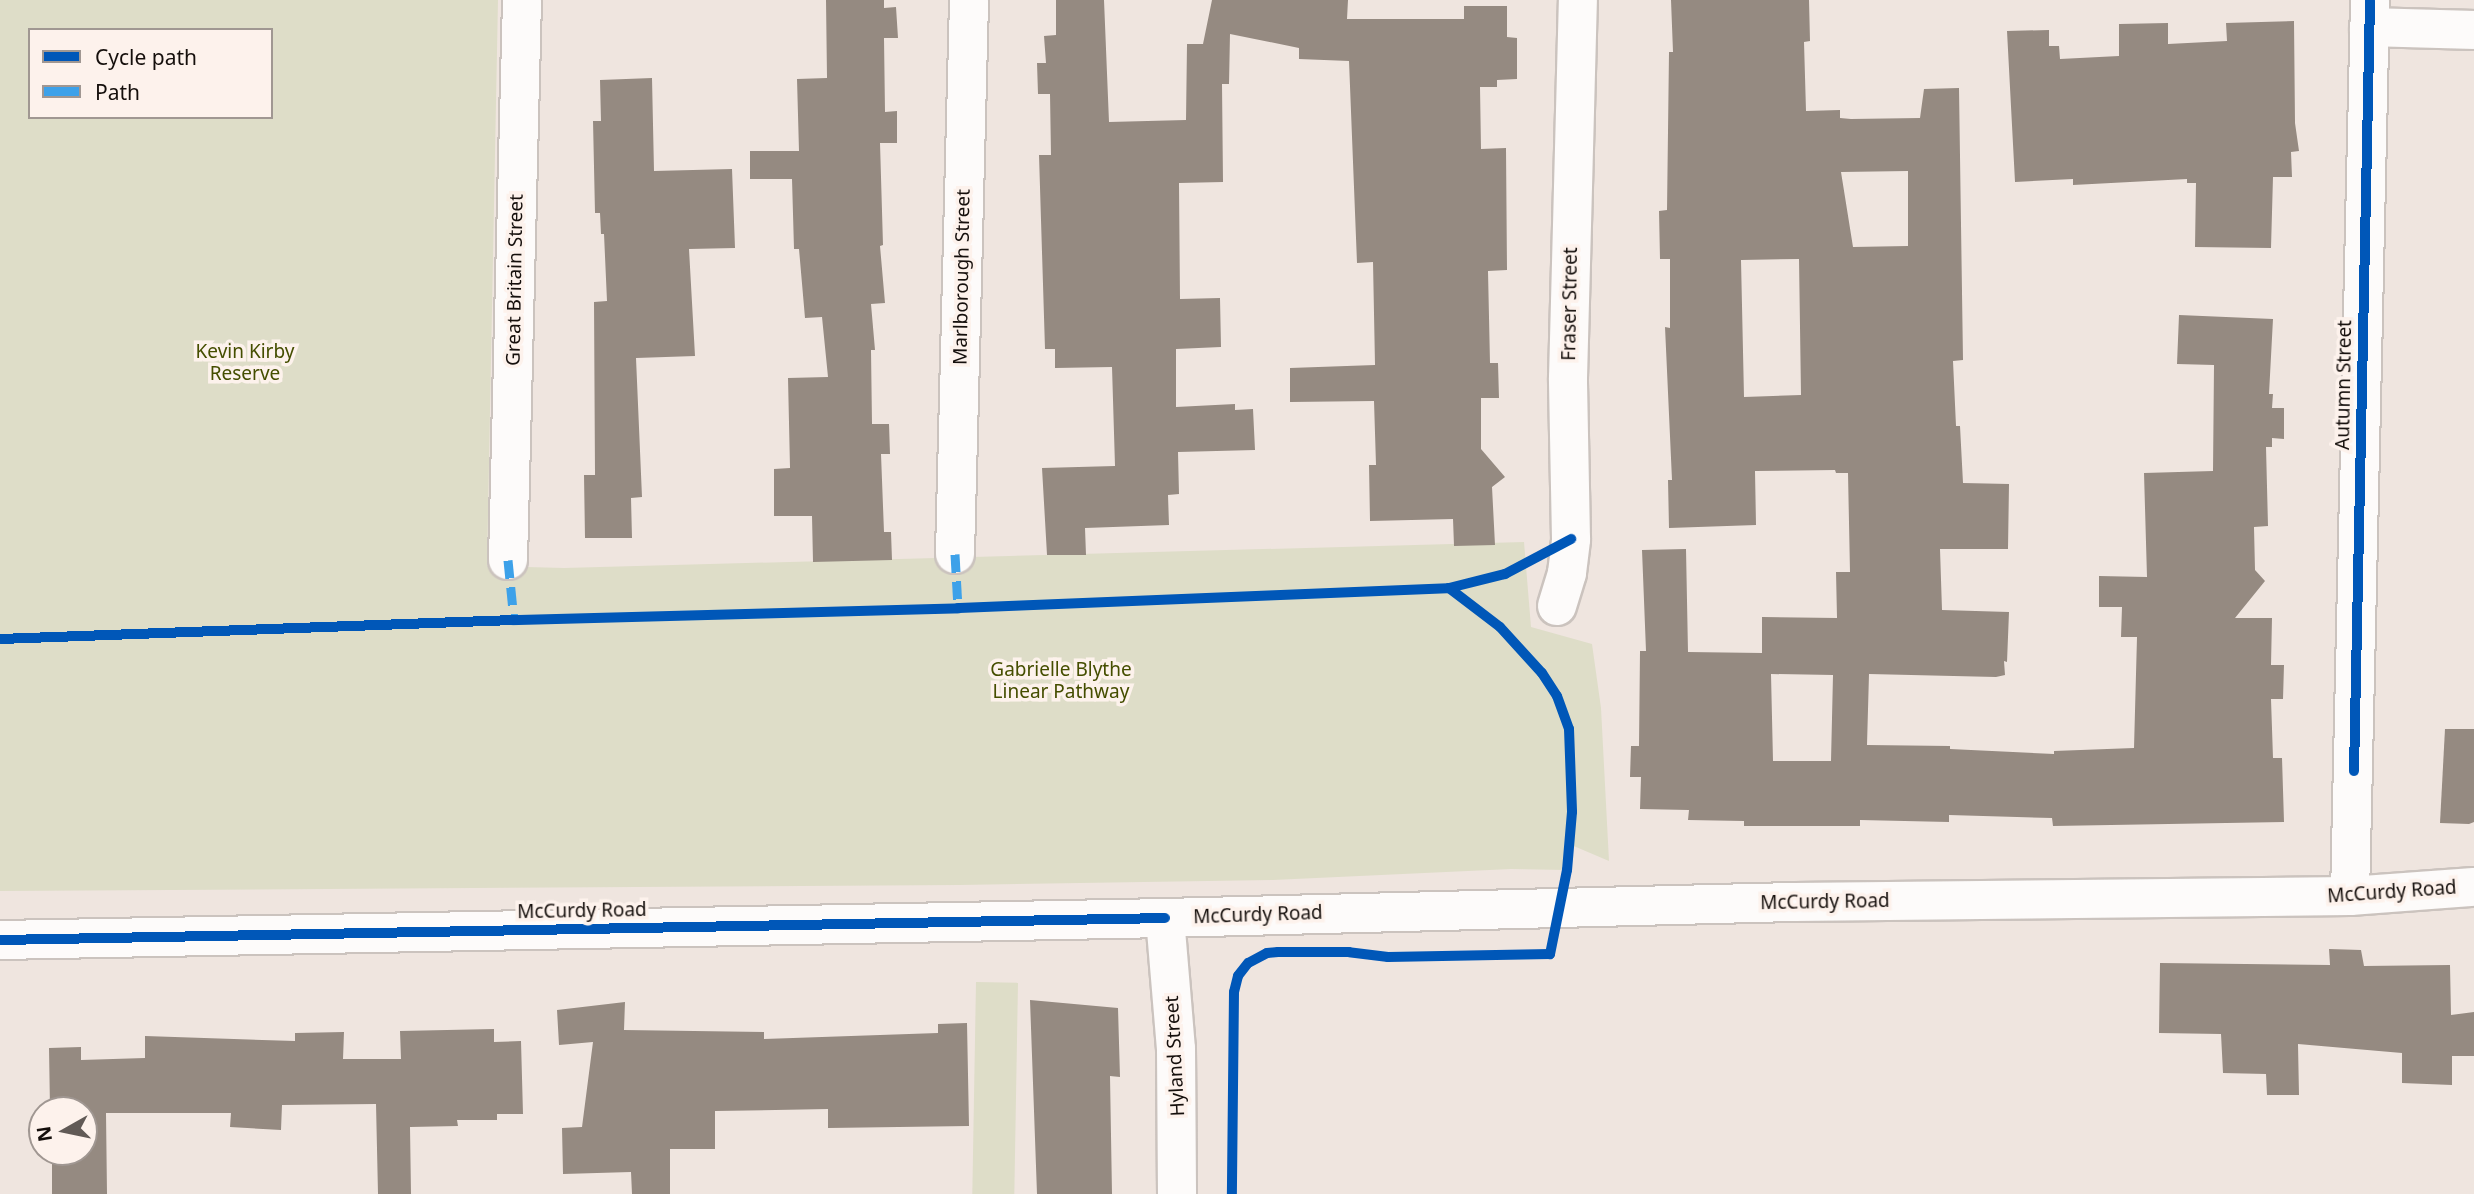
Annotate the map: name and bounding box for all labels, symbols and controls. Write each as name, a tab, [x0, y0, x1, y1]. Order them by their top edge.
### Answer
legend	[28, 28, 273, 119]
text: Cycle path	[95, 43, 197, 71]
text: Path	[95, 78, 140, 106]
street label: Marlborough Street	[949, 189, 975, 365]
street label: Great Britain Street	[502, 194, 528, 366]
street label: Fraser Street	[1558, 247, 1582, 361]
street label: Autumn Street	[2331, 320, 2357, 450]
park label: Kevin Kirby Reserve	[196, 341, 294, 385]
park label: Gabrielle Blythe Linear Pathway	[990, 659, 1132, 703]
street label: McCurdy Road	[2327, 876, 2457, 908]
street label: McCurdy Road	[1760, 889, 1890, 915]
street label: McCurdy Road	[517, 898, 647, 924]
street label: McCurdy Road	[1193, 901, 1323, 929]
street label: Hyland Street	[1160, 995, 1190, 1117]
north arrow	[28, 1096, 98, 1166]
text: N	[30, 1124, 58, 1144]

